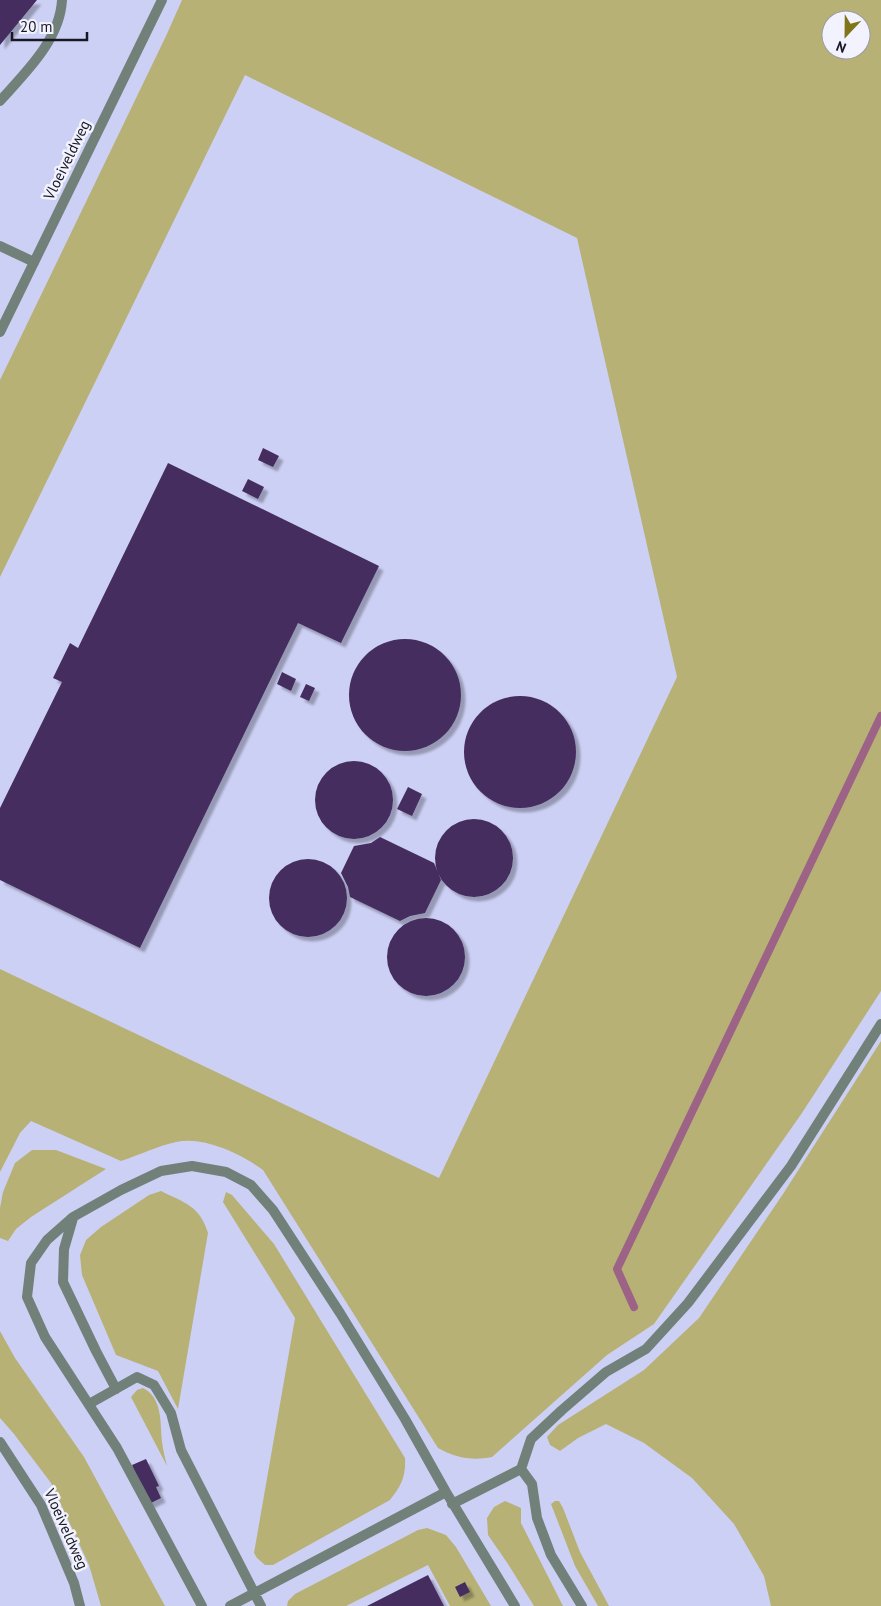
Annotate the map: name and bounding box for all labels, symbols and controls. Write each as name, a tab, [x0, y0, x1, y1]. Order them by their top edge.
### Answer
scale bar	[12, 10, 88, 42]
north arrow	[821, 10, 871, 60]
text: 20 m	[20, 17, 53, 36]
text: N	[833, 37, 849, 57]
street label: Vloeiveldweg	[39, 117, 94, 204]
street label: Vloeiveldweg	[40, 1485, 93, 1572]

